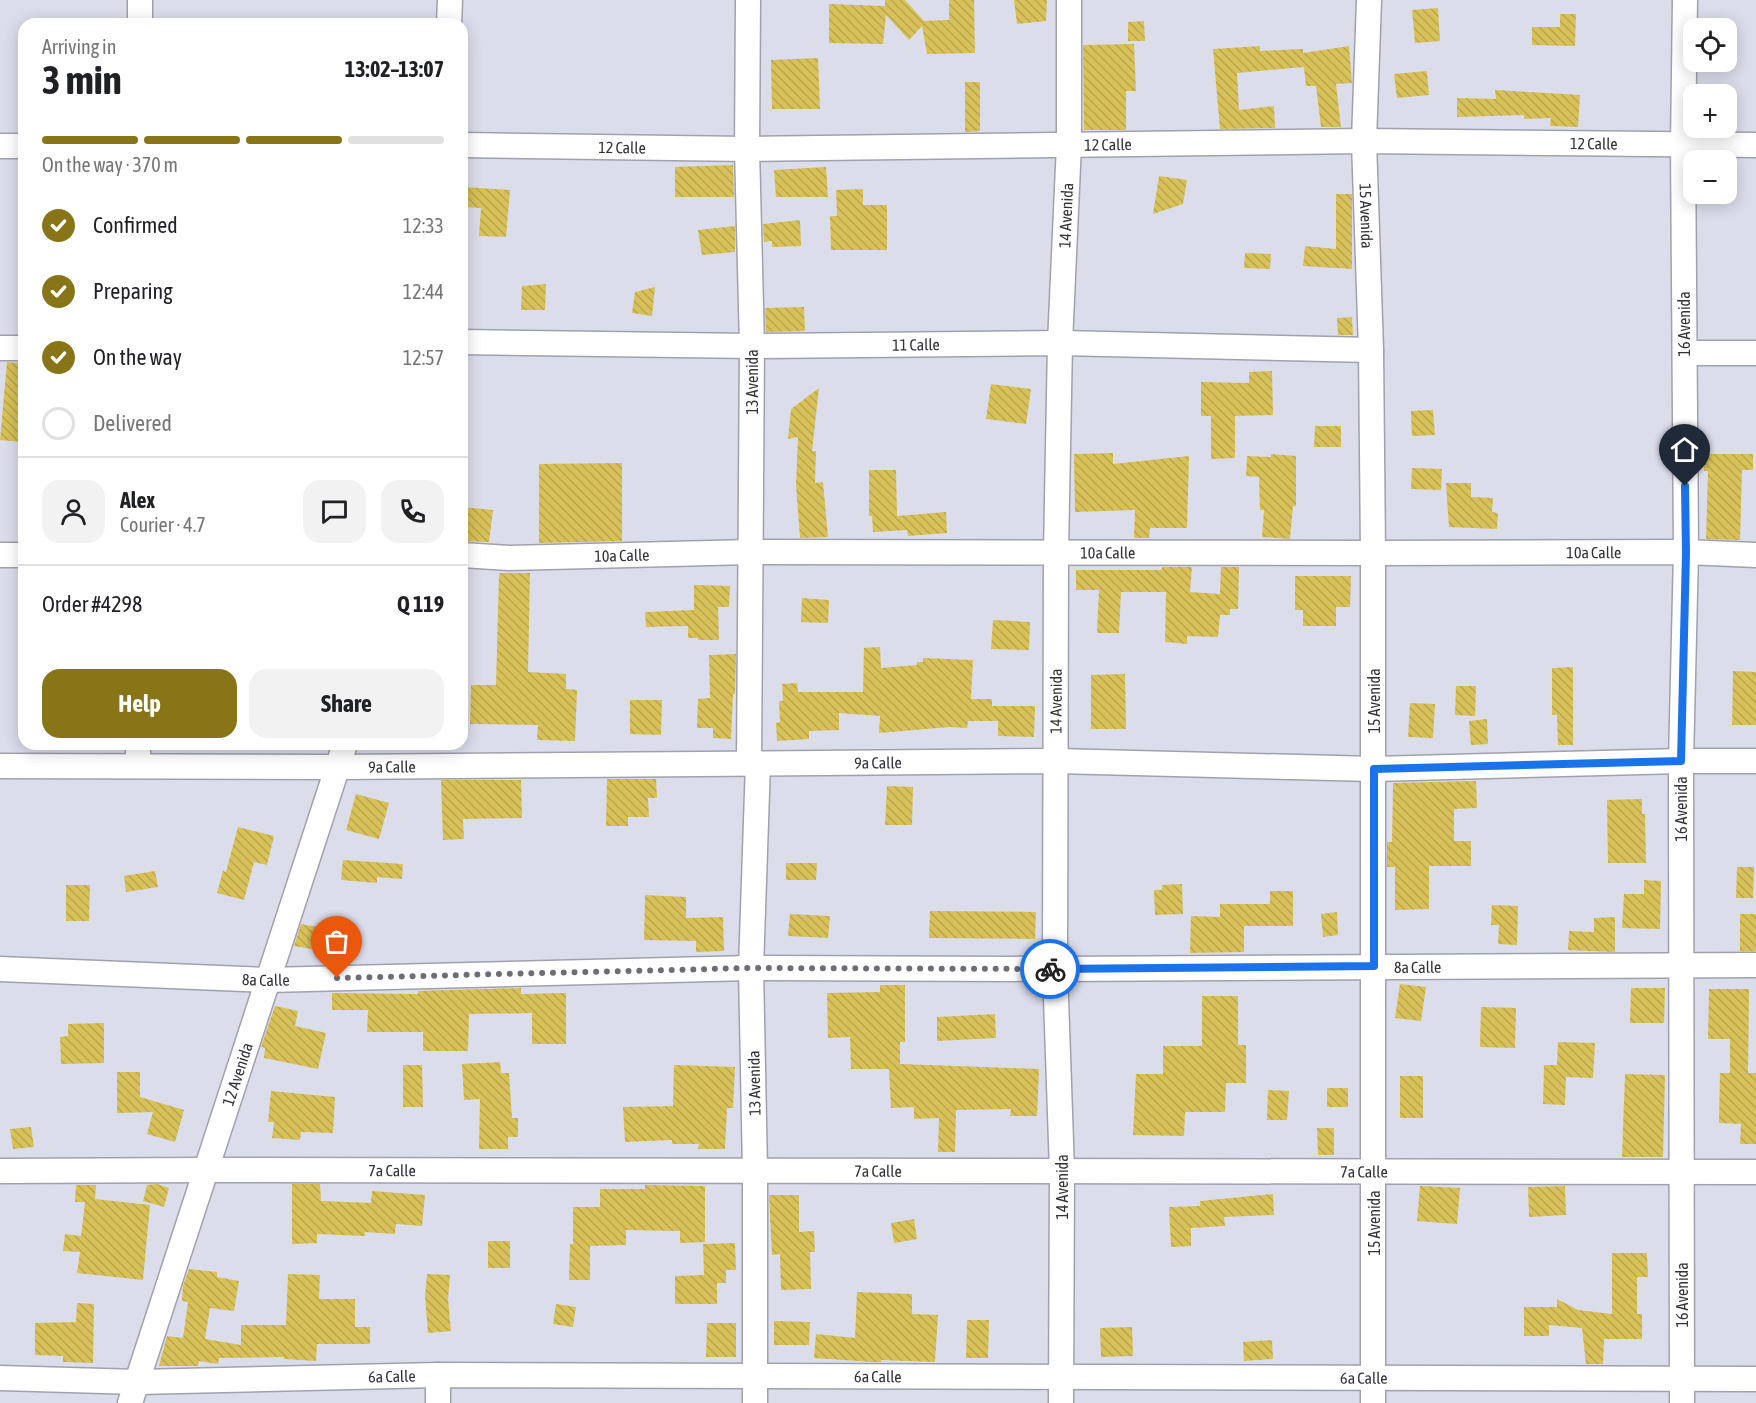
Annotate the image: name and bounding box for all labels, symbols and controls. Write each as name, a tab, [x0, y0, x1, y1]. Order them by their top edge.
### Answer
map controls	[1683, 18, 1737, 204]
button: locate	[1683, 18, 1737, 72]
text: Arriving in	[42, 35, 116, 58]
text: 13:02–13:07	[345, 56, 444, 82]
text: 3 min	[42, 58, 122, 102]
button: +	[1683, 84, 1737, 138]
street label: 12 Calle	[1570, 134, 1618, 153]
street label: 12 Calle	[1084, 135, 1132, 154]
street label: 12 Calle	[598, 138, 646, 157]
button: −	[1683, 150, 1737, 204]
text: On the way · 370 m	[42, 153, 178, 176]
street label: 14 Avenida	[1055, 182, 1076, 248]
street label: 15 Avenida	[1356, 183, 1377, 249]
icon: check	[42, 209, 75, 242]
text: Confirmed	[93, 212, 178, 238]
text: 12:33	[403, 214, 444, 237]
icon: check	[42, 275, 75, 308]
text: Preparing	[93, 278, 173, 304]
text: 12:44	[403, 280, 444, 303]
street label: 16 Avenida	[1675, 291, 1693, 357]
street label: 11 Calle	[892, 335, 940, 354]
icon: check	[42, 341, 75, 374]
text: On the way	[93, 344, 182, 370]
text: 12:57	[403, 346, 444, 369]
street label: 13 Avenida	[743, 349, 761, 415]
text: Delivered	[93, 410, 172, 436]
pin	[1659, 424, 1710, 486]
icon: home	[1668, 433, 1701, 466]
button: person	[42, 480, 105, 543]
button: chat	[303, 480, 366, 543]
button: phone	[381, 480, 444, 543]
text: Alex	[120, 487, 155, 513]
text: Courier · 4.7	[120, 513, 206, 536]
street label: 10a Calle	[1566, 543, 1621, 561]
street label: 10a Calle	[1080, 544, 1135, 562]
street label: 10a Calle	[594, 546, 650, 565]
text: Order #4298	[42, 591, 142, 617]
text: Q 119	[397, 591, 444, 617]
street label: 14 Avenida	[1047, 668, 1065, 734]
street label: 15 Avenida	[1365, 668, 1383, 734]
button: Help	[42, 669, 237, 738]
button: Share	[249, 669, 444, 738]
street label: 9a Calle	[854, 753, 902, 772]
street label: 9a Calle	[368, 757, 416, 776]
street label: 16 Avenida	[1672, 776, 1690, 842]
pin	[311, 916, 362, 978]
icon: bag	[320, 925, 353, 958]
courier	[1020, 939, 1080, 999]
icon: bike	[1034, 953, 1067, 986]
street label: 8a Calle	[1394, 958, 1441, 976]
street label: 8a Calle	[242, 970, 290, 989]
street label: 12 Avenida	[219, 1040, 256, 1108]
street label: 13 Avenida	[744, 1050, 764, 1116]
street label: 14 Avenida	[1053, 1154, 1071, 1220]
street label: 7a Calle	[368, 1161, 416, 1179]
street label: 7a Calle	[854, 1162, 902, 1180]
street label: 7a Calle	[1340, 1162, 1388, 1181]
street label: 15 Avenida	[1365, 1190, 1383, 1256]
street label: 16 Avenida	[1673, 1262, 1691, 1328]
street label: 6a Calle	[368, 1367, 416, 1386]
street label: 6a Calle	[854, 1367, 902, 1385]
street label: 6a Calle	[1340, 1369, 1388, 1387]

